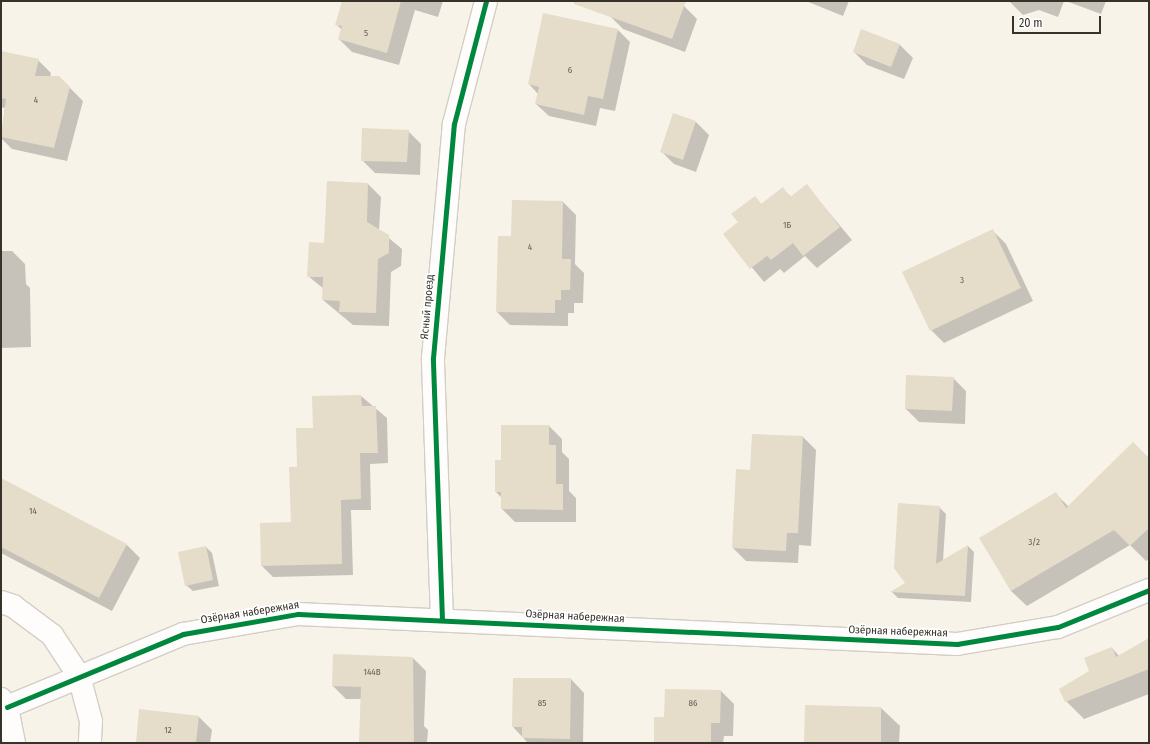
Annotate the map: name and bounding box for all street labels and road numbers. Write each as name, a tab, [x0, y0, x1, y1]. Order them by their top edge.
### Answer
street label: Ясный проезд	[419, 274, 437, 340]
street label: Озёрная набережная	[200, 599, 300, 627]
street label: Озёрная набережная	[525, 608, 625, 626]
street label: Озёрная набережная	[848, 624, 948, 640]

